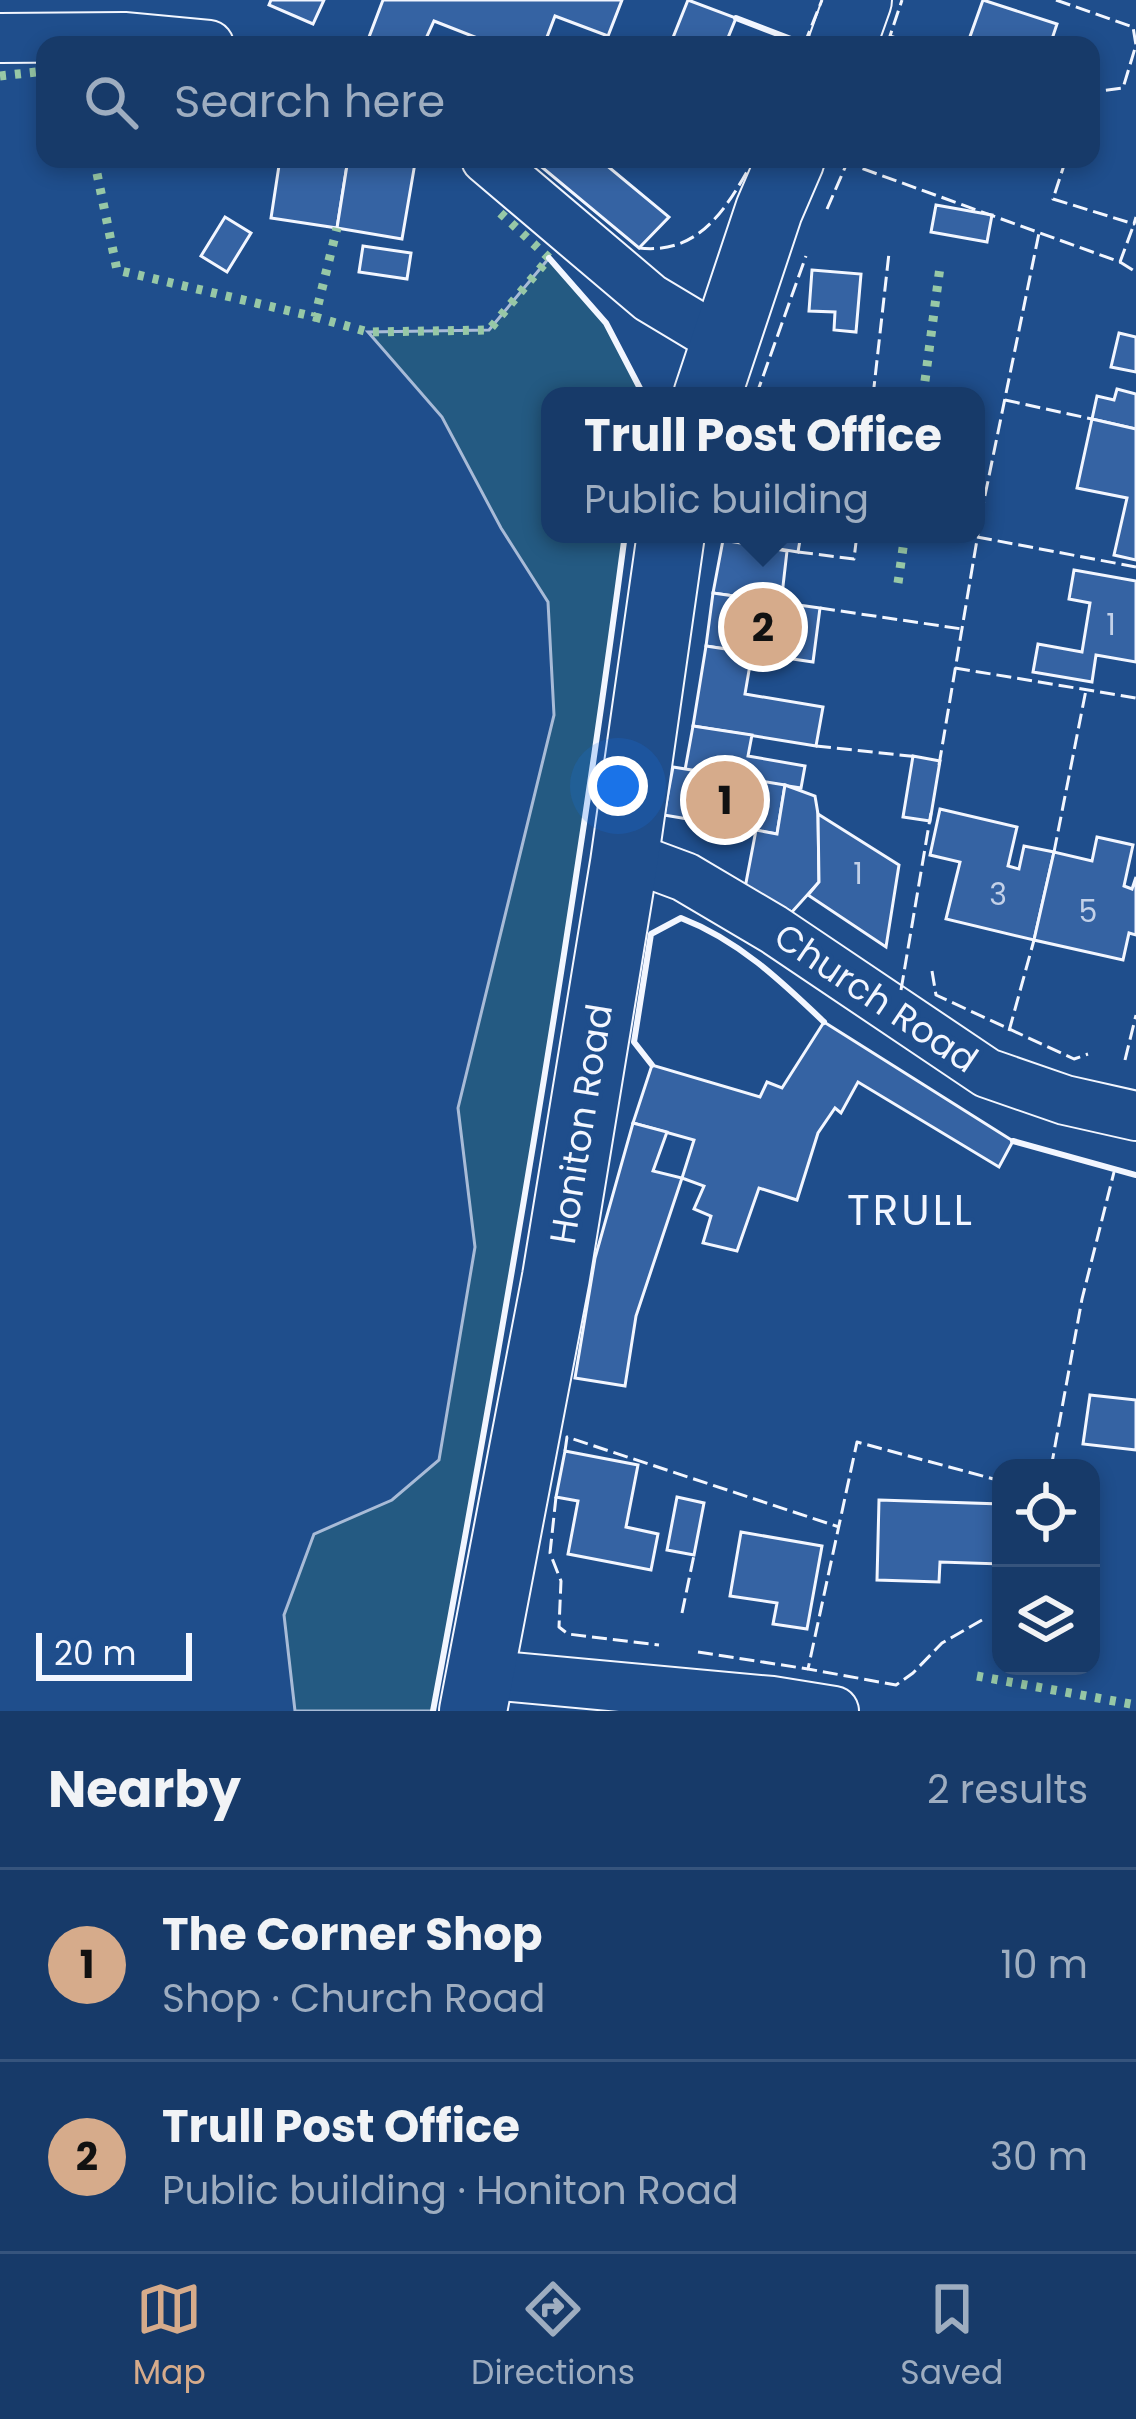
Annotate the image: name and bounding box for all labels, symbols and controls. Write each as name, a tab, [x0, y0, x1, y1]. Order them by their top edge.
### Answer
search box	[36, 36, 1100, 168]
icon: search	[78, 69, 144, 135]
text: Search here	[174, 70, 445, 133]
popup	[541, 387, 985, 543]
text: Trull Post Office	[584, 404, 942, 467]
text: Public building	[584, 472, 869, 527]
pin: 2	[724, 582, 802, 672]
house number: 1	[1106, 603, 1116, 646]
pin: 1	[686, 755, 764, 845]
your location	[588, 756, 648, 816]
house number: 1	[853, 852, 863, 895]
house number: 3	[989, 873, 1007, 916]
house number: 5	[1079, 890, 1097, 933]
street label: Church Road	[764, 911, 988, 1085]
street label: Honiton Road	[537, 1000, 625, 1248]
district label: TRULL	[847, 1181, 975, 1240]
map controls	[992, 1459, 1100, 1675]
button: locate	[992, 1459, 1100, 1567]
button: layers	[992, 1567, 1100, 1675]
scale bar	[36, 1627, 192, 1680]
text: 20 m	[54, 1630, 137, 1677]
text: Nearby	[48, 1753, 241, 1825]
text: 2 results	[927, 1762, 1088, 1817]
text: The Corner Shop	[162, 1903, 542, 1966]
text: 1	[80, 1937, 94, 1992]
text: 10 m	[1000, 1937, 1088, 1992]
text: Shop · Church Road	[162, 1971, 545, 2026]
text: Trull Post Office	[162, 2095, 520, 2158]
text: 2	[76, 2129, 98, 2184]
text: 30 m	[990, 2129, 1088, 2184]
text: Public building · Honiton Road	[162, 2163, 739, 2218]
tab: Map	[133, 2276, 206, 2398]
tab: Directions	[471, 2276, 635, 2398]
tab: Saved	[900, 2276, 1003, 2398]

